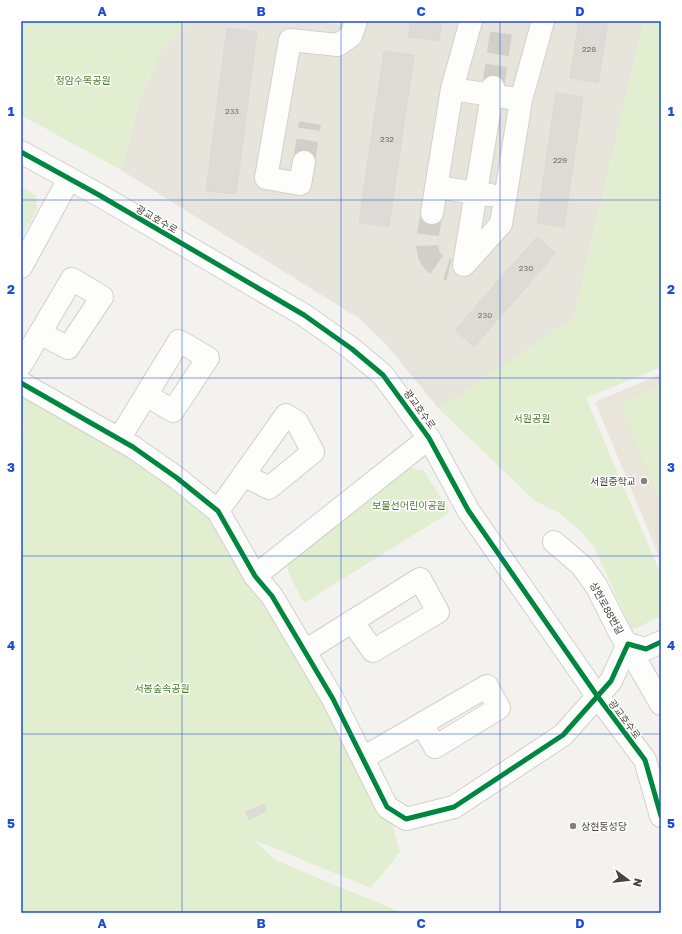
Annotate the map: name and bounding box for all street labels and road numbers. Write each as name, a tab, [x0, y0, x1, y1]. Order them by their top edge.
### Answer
street label: 광교호수로	[134, 202, 180, 236]
street label: 광교호수로	[402, 387, 438, 431]
street label: 상현로88번길	[588, 580, 626, 636]
street label: 광교호수로	[606, 697, 644, 741]

